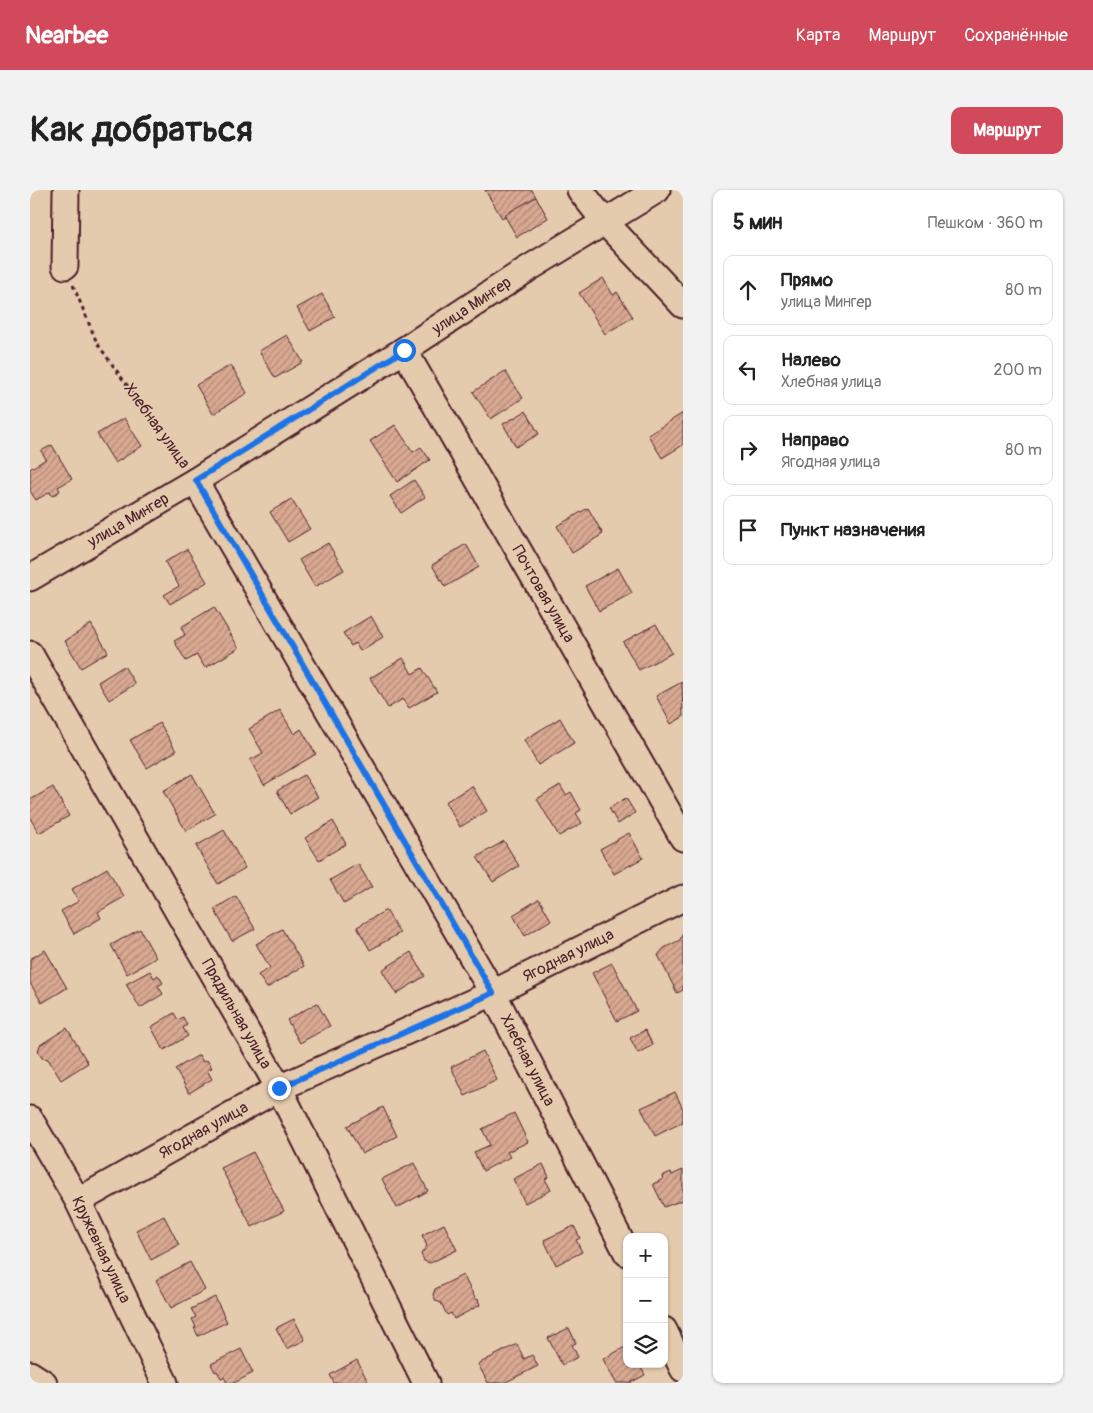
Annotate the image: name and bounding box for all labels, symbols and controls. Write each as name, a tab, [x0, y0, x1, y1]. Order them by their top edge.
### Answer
text: Nearbee	[25, 21, 108, 50]
text: Карта	[796, 24, 840, 47]
text: Маршрут	[868, 24, 936, 47]
text: Сохранённые	[964, 24, 1068, 47]
button: Маршрут	[951, 107, 1063, 154]
text: Как добраться	[30, 108, 253, 152]
text: 5 мин	[733, 209, 783, 236]
text: Пешком · 360 m	[928, 213, 1043, 233]
text: Прямо	[781, 268, 833, 292]
street label: улица Мингер	[427, 272, 515, 339]
icon: ahead	[734, 276, 762, 304]
text: 80 m	[1005, 280, 1042, 300]
text: улица Мингер	[781, 292, 872, 312]
route start	[393, 339, 416, 362]
text: Налево	[781, 348, 841, 372]
icon: left	[734, 356, 762, 384]
text: 200 m	[994, 360, 1042, 380]
text: Хлебная улица	[781, 372, 881, 392]
street label: Хлебная улица	[119, 380, 195, 472]
text: Направо	[781, 428, 849, 452]
icon: right	[734, 436, 762, 464]
text: 80 m	[1005, 440, 1042, 460]
text: Ягодная улица	[781, 452, 880, 472]
street label: улица Мингер	[83, 489, 173, 552]
icon: arrive	[734, 516, 762, 544]
text: Пункт назначения	[781, 518, 925, 542]
street label: Почтовая улица	[508, 542, 579, 646]
street label: Ягодная улица	[520, 924, 617, 986]
street label: Прядильная улица	[197, 955, 276, 1073]
street label: Хлебная улица	[496, 1011, 560, 1109]
route end	[268, 1077, 291, 1100]
street label: Ягодная улица	[155, 1097, 252, 1163]
street label: Кружевная улица	[67, 1193, 135, 1306]
map controls	[623, 1233, 668, 1368]
button: +	[623, 1233, 668, 1278]
button: −	[623, 1278, 668, 1323]
button: layers	[623, 1323, 668, 1368]

